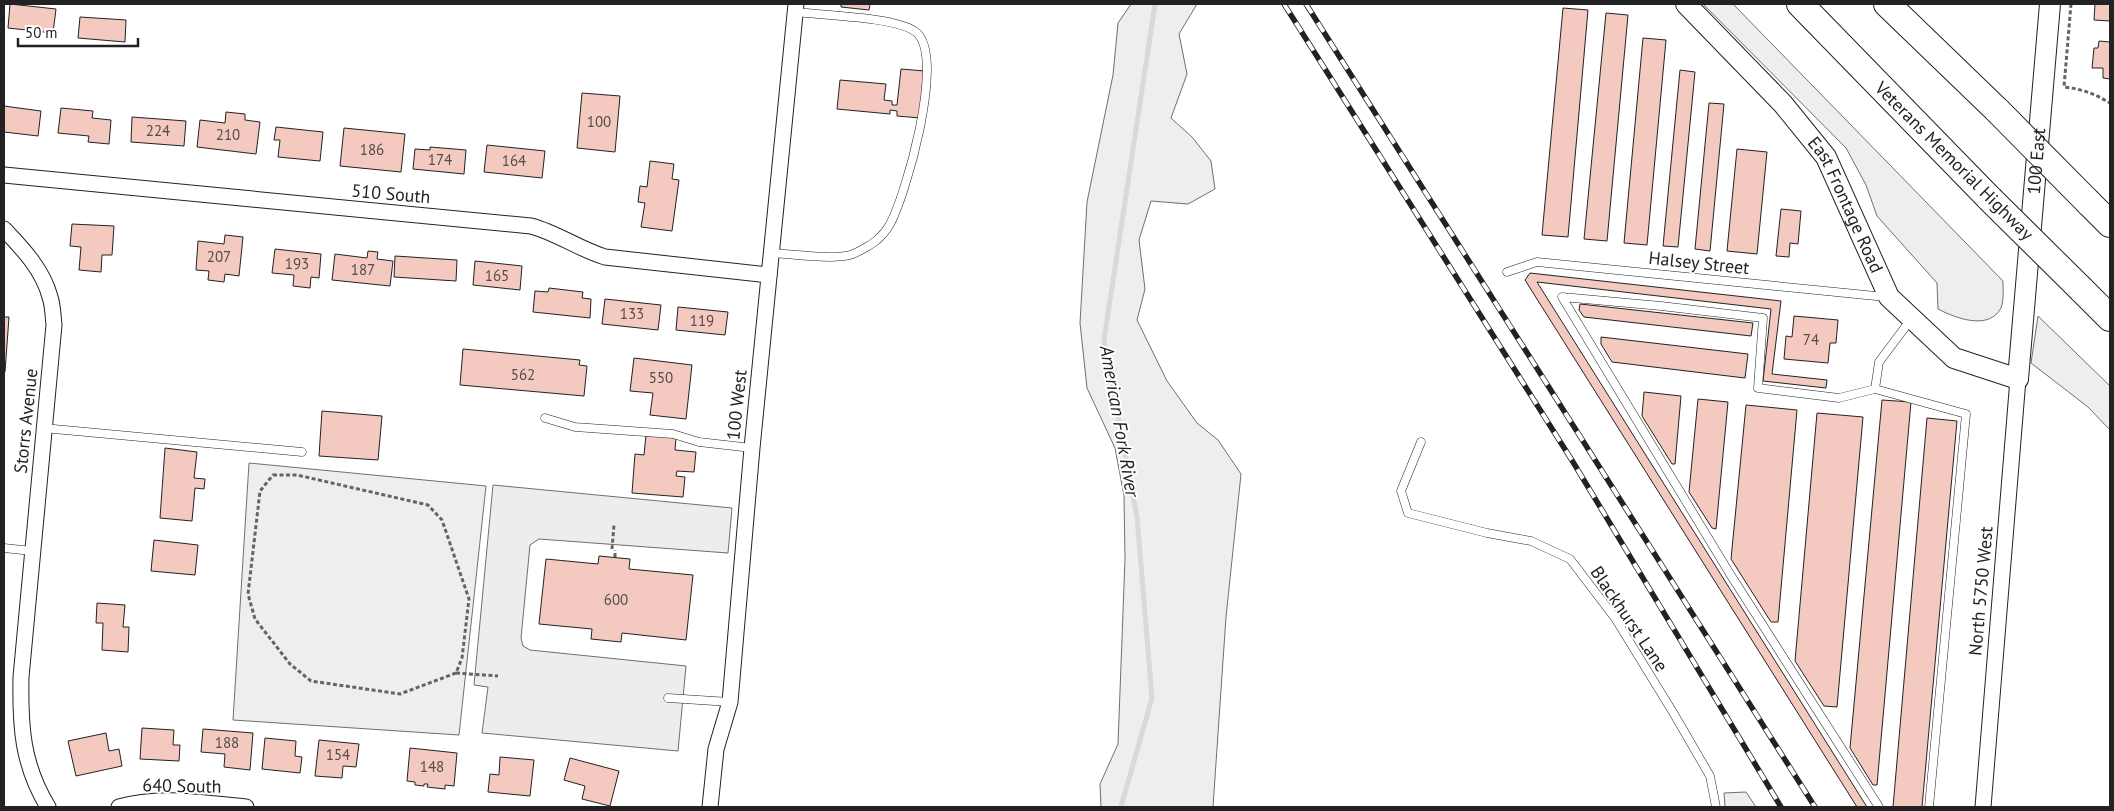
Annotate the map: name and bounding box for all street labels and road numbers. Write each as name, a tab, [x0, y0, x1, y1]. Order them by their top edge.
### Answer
street label: Veterans Memorial Highway	[1869, 76, 2039, 245]
street label: 100 East	[2022, 127, 2050, 195]
street label: East Frontage Road	[1803, 132, 1889, 276]
street label: 510 South	[351, 179, 431, 208]
street label: Halsey Street	[1648, 246, 1751, 279]
street label: Storrs Avenue	[9, 367, 42, 475]
street label: 100 West	[721, 369, 752, 441]
street label: North 5750 West	[1963, 525, 1998, 657]
street label: Blackhurst Lane	[1586, 562, 1673, 676]
street label: 640 South	[142, 773, 222, 798]

